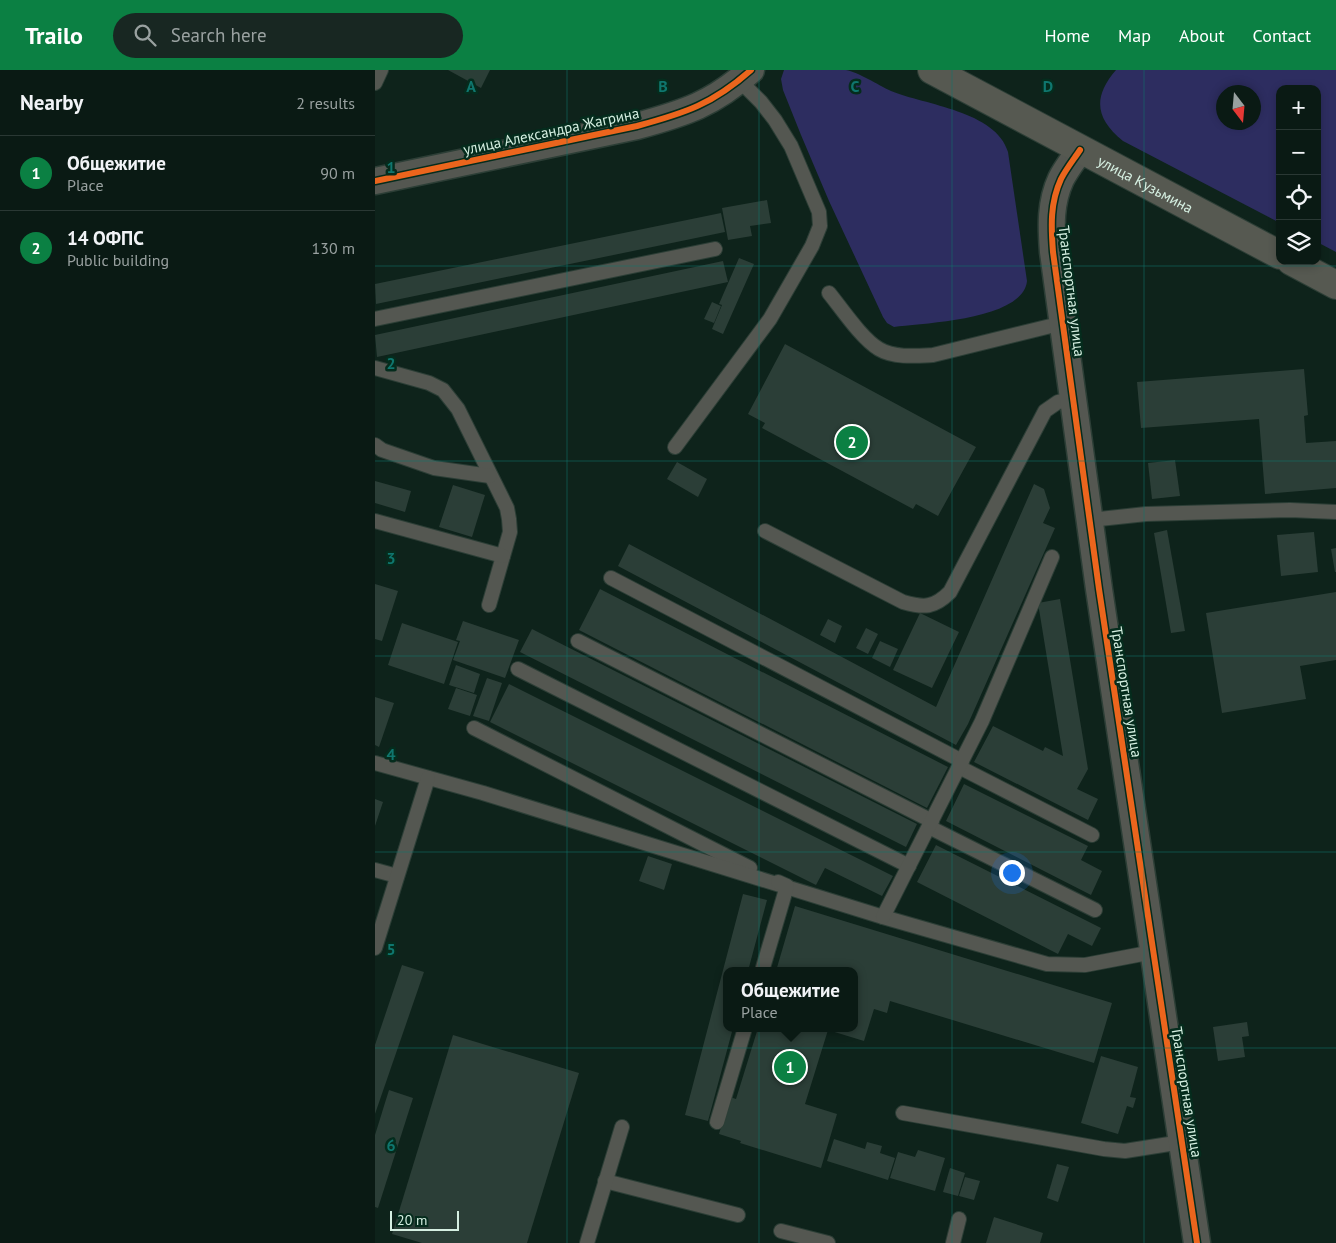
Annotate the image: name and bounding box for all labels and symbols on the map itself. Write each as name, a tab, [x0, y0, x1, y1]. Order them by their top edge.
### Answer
text: A	[466, 76, 476, 96]
text: B	[658, 76, 668, 96]
text: C	[851, 76, 860, 96]
text: D	[1043, 76, 1053, 96]
north arrow	[1216, 85, 1261, 130]
street label: улица Александра Жагрина	[461, 103, 641, 159]
street label: улица Кузьмина	[1095, 150, 1197, 217]
text: 1	[386, 157, 396, 177]
street label: Транспортная улица	[1055, 224, 1089, 358]
text: 2	[386, 353, 396, 373]
pin: 2	[836, 423, 868, 461]
text: 3	[386, 548, 396, 568]
street label: Транспортная улица	[1107, 625, 1147, 759]
text: 4	[386, 744, 396, 764]
your location	[999, 860, 1025, 886]
text: 5	[386, 939, 396, 959]
street label: Транспортная улица	[1167, 1025, 1207, 1159]
pin: 1	[774, 1048, 806, 1086]
text: 6	[386, 1135, 396, 1155]
scale bar	[390, 1208, 459, 1231]

